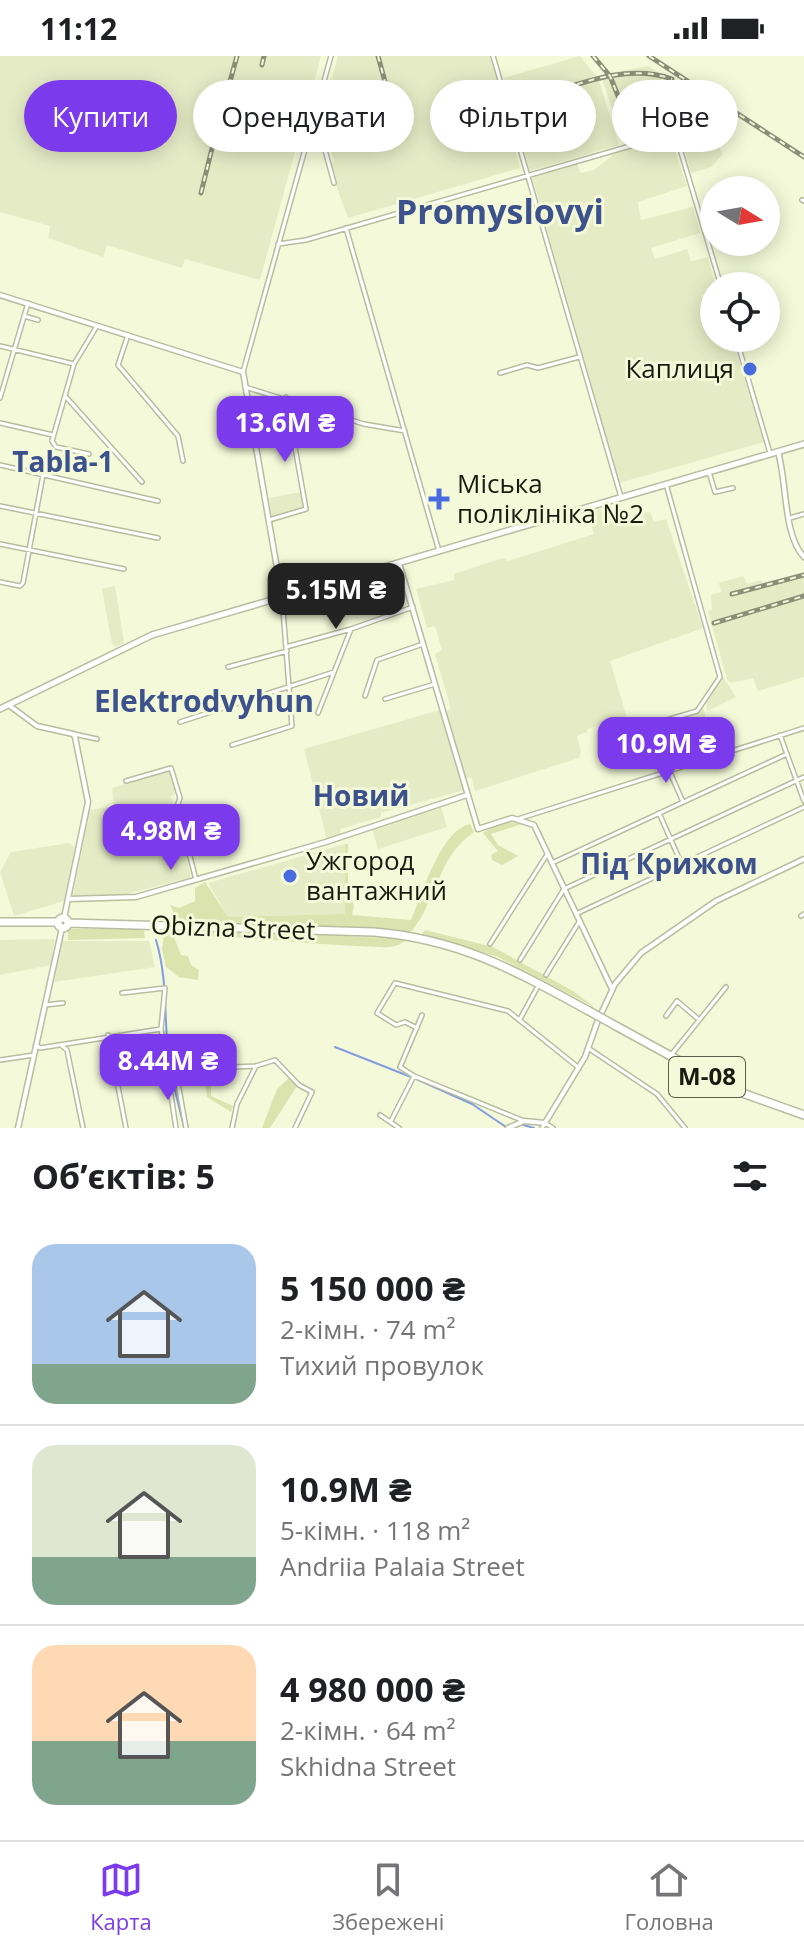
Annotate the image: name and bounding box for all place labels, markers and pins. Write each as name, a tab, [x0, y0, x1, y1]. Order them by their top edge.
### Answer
place label: Каплиця	[625, 350, 734, 386]
marker: Каплиця	[741, 360, 759, 378]
pin: 13.6M ₴	[211, 396, 359, 464]
place label: Міська поліклініка №2	[457, 465, 644, 531]
marker: Міська поліклініка №2	[428, 488, 450, 510]
pin: 5.15M ₴	[262, 563, 410, 631]
pin: 10.9M ₴	[592, 717, 740, 785]
pin: 4.98M ₴	[97, 804, 245, 872]
place label: Ужгород вантажний	[306, 842, 447, 908]
marker: Ужгород вантажний	[281, 867, 299, 885]
pin: 8.44M ₴	[94, 1034, 242, 1102]

